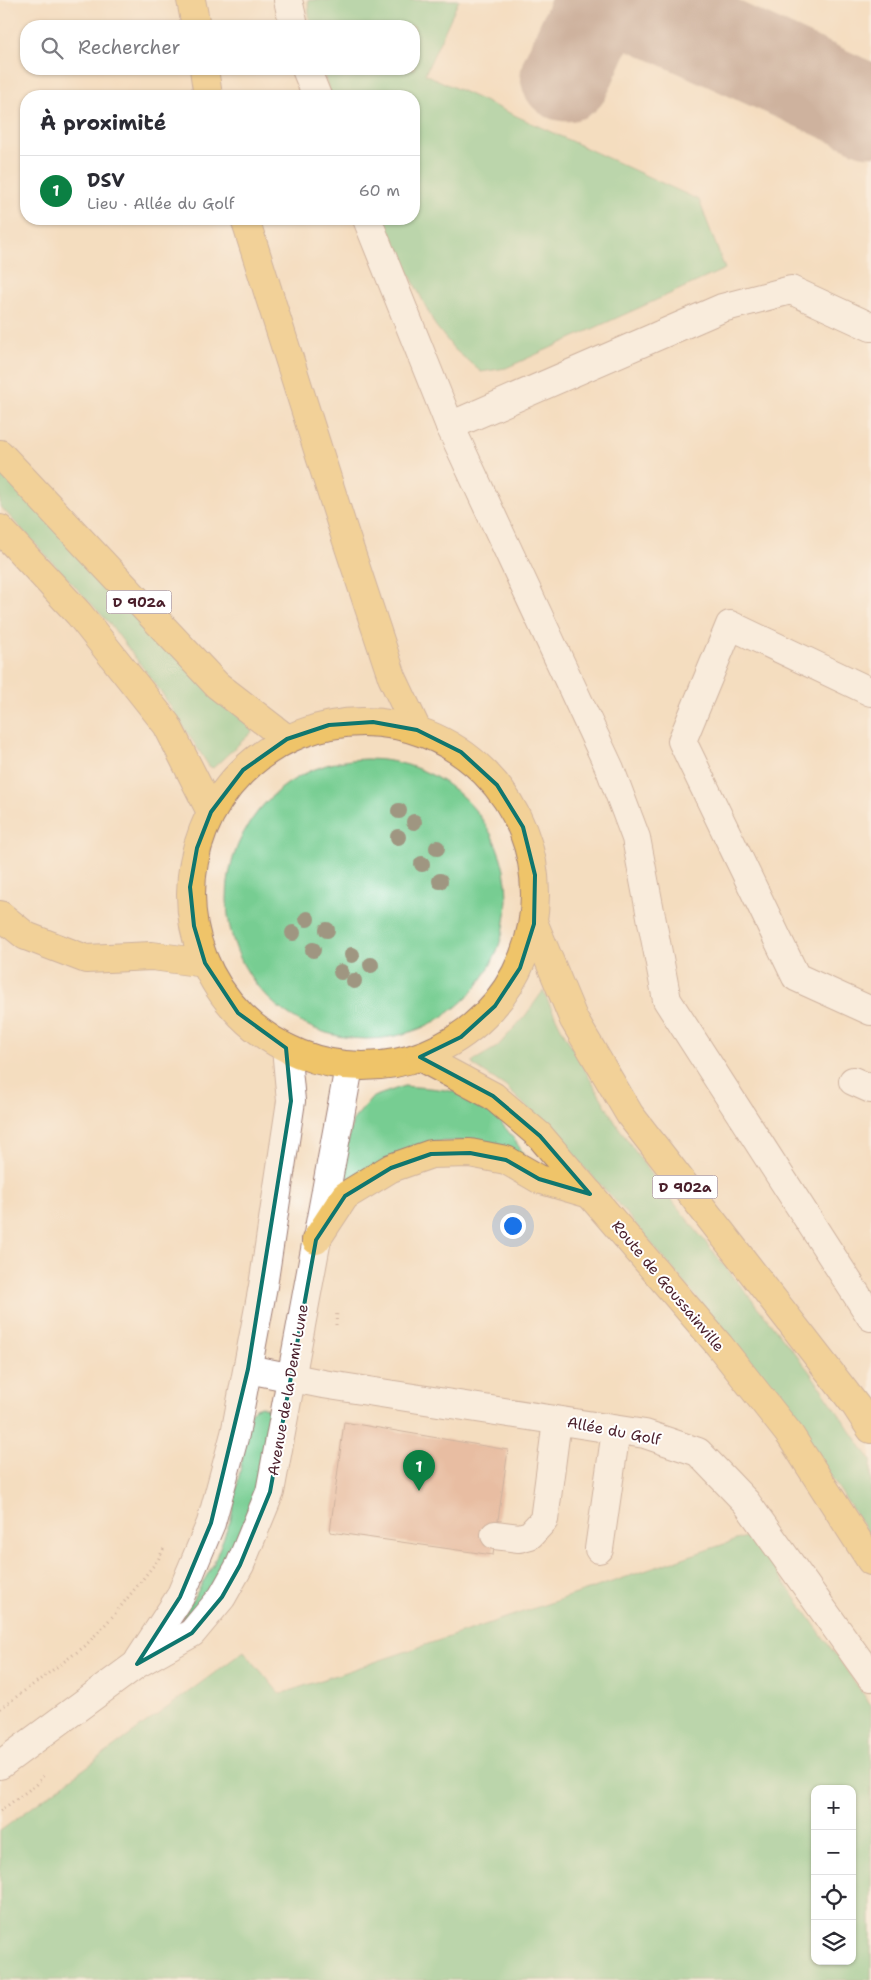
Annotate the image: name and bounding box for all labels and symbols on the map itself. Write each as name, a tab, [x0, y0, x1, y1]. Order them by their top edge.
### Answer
road number: D 902a	[106, 590, 172, 614]
road number: D 902a	[652, 1176, 718, 1198]
your location	[500, 1213, 526, 1239]
street label: Route de Goussainville	[607, 1216, 729, 1356]
street label: Avenue de la Demi Lune	[263, 1303, 313, 1477]
street label: Allée du Golf	[565, 1412, 663, 1450]
pin: 1	[403, 1450, 435, 1491]

